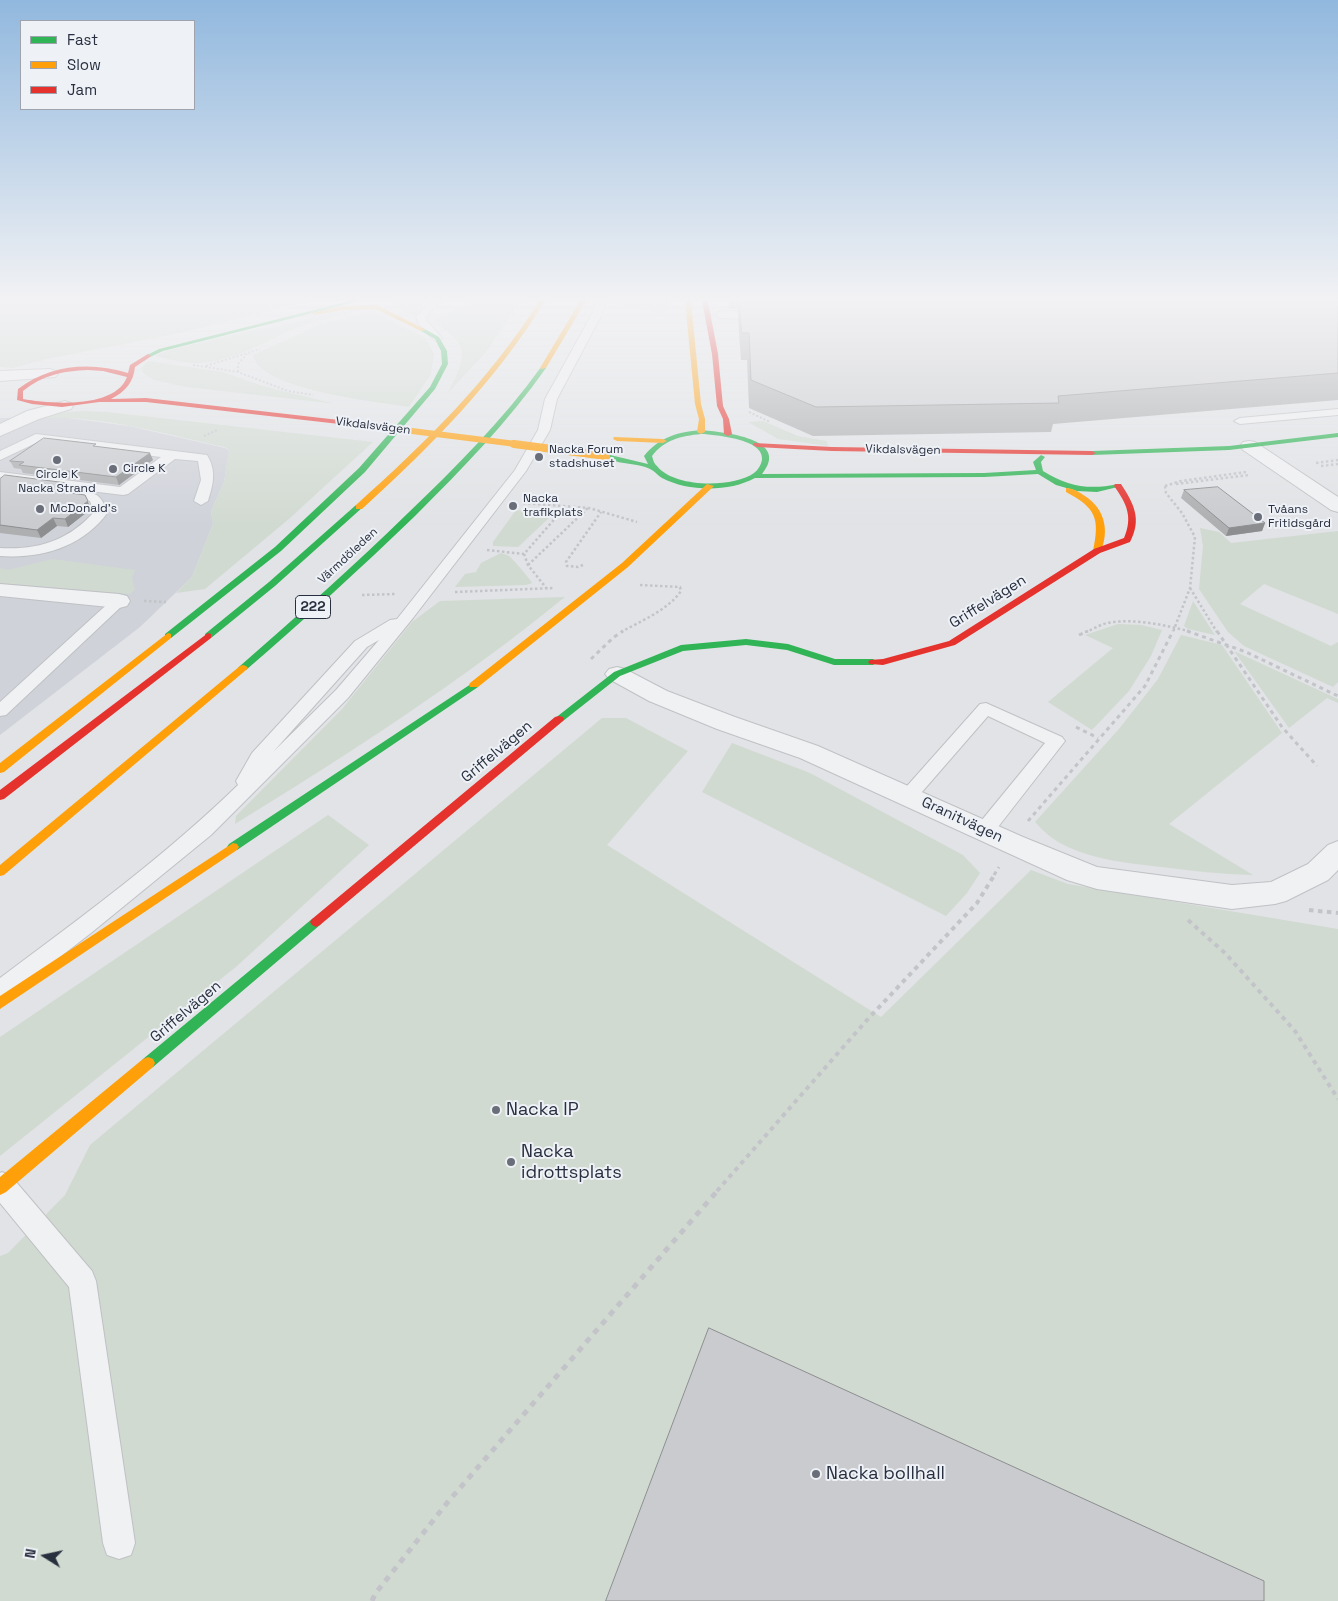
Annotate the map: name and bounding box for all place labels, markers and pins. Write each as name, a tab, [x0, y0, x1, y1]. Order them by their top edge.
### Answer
place label: Nacka Forum stadshuset	[549, 443, 623, 471]
marker: Nacka Forum stadshuset	[533, 451, 545, 463]
marker: Circle K Nacka Strand	[51, 454, 63, 466]
place label: Circle K	[123, 462, 166, 476]
marker: Circle K	[107, 463, 119, 475]
place label: Circle K Nacka Strand	[18, 468, 96, 496]
place label: Nacka trafikplats	[523, 492, 583, 520]
marker: Nacka trafikplats	[507, 500, 519, 512]
place label: McDonald's	[50, 502, 117, 516]
marker: McDonald's	[34, 503, 46, 515]
place label: Tvåans Fritidsgård	[1268, 503, 1331, 531]
marker: Tvåans Fritidsgård	[1252, 511, 1264, 523]
place label: Nacka IP	[506, 1099, 578, 1121]
marker: Nacka IP	[490, 1104, 502, 1116]
place label: Nacka idrottsplats	[521, 1141, 622, 1184]
marker: Nacka idrottsplats	[505, 1156, 517, 1168]
place label: Nacka bollhall	[826, 1463, 945, 1485]
marker: Nacka bollhall	[810, 1468, 822, 1480]

